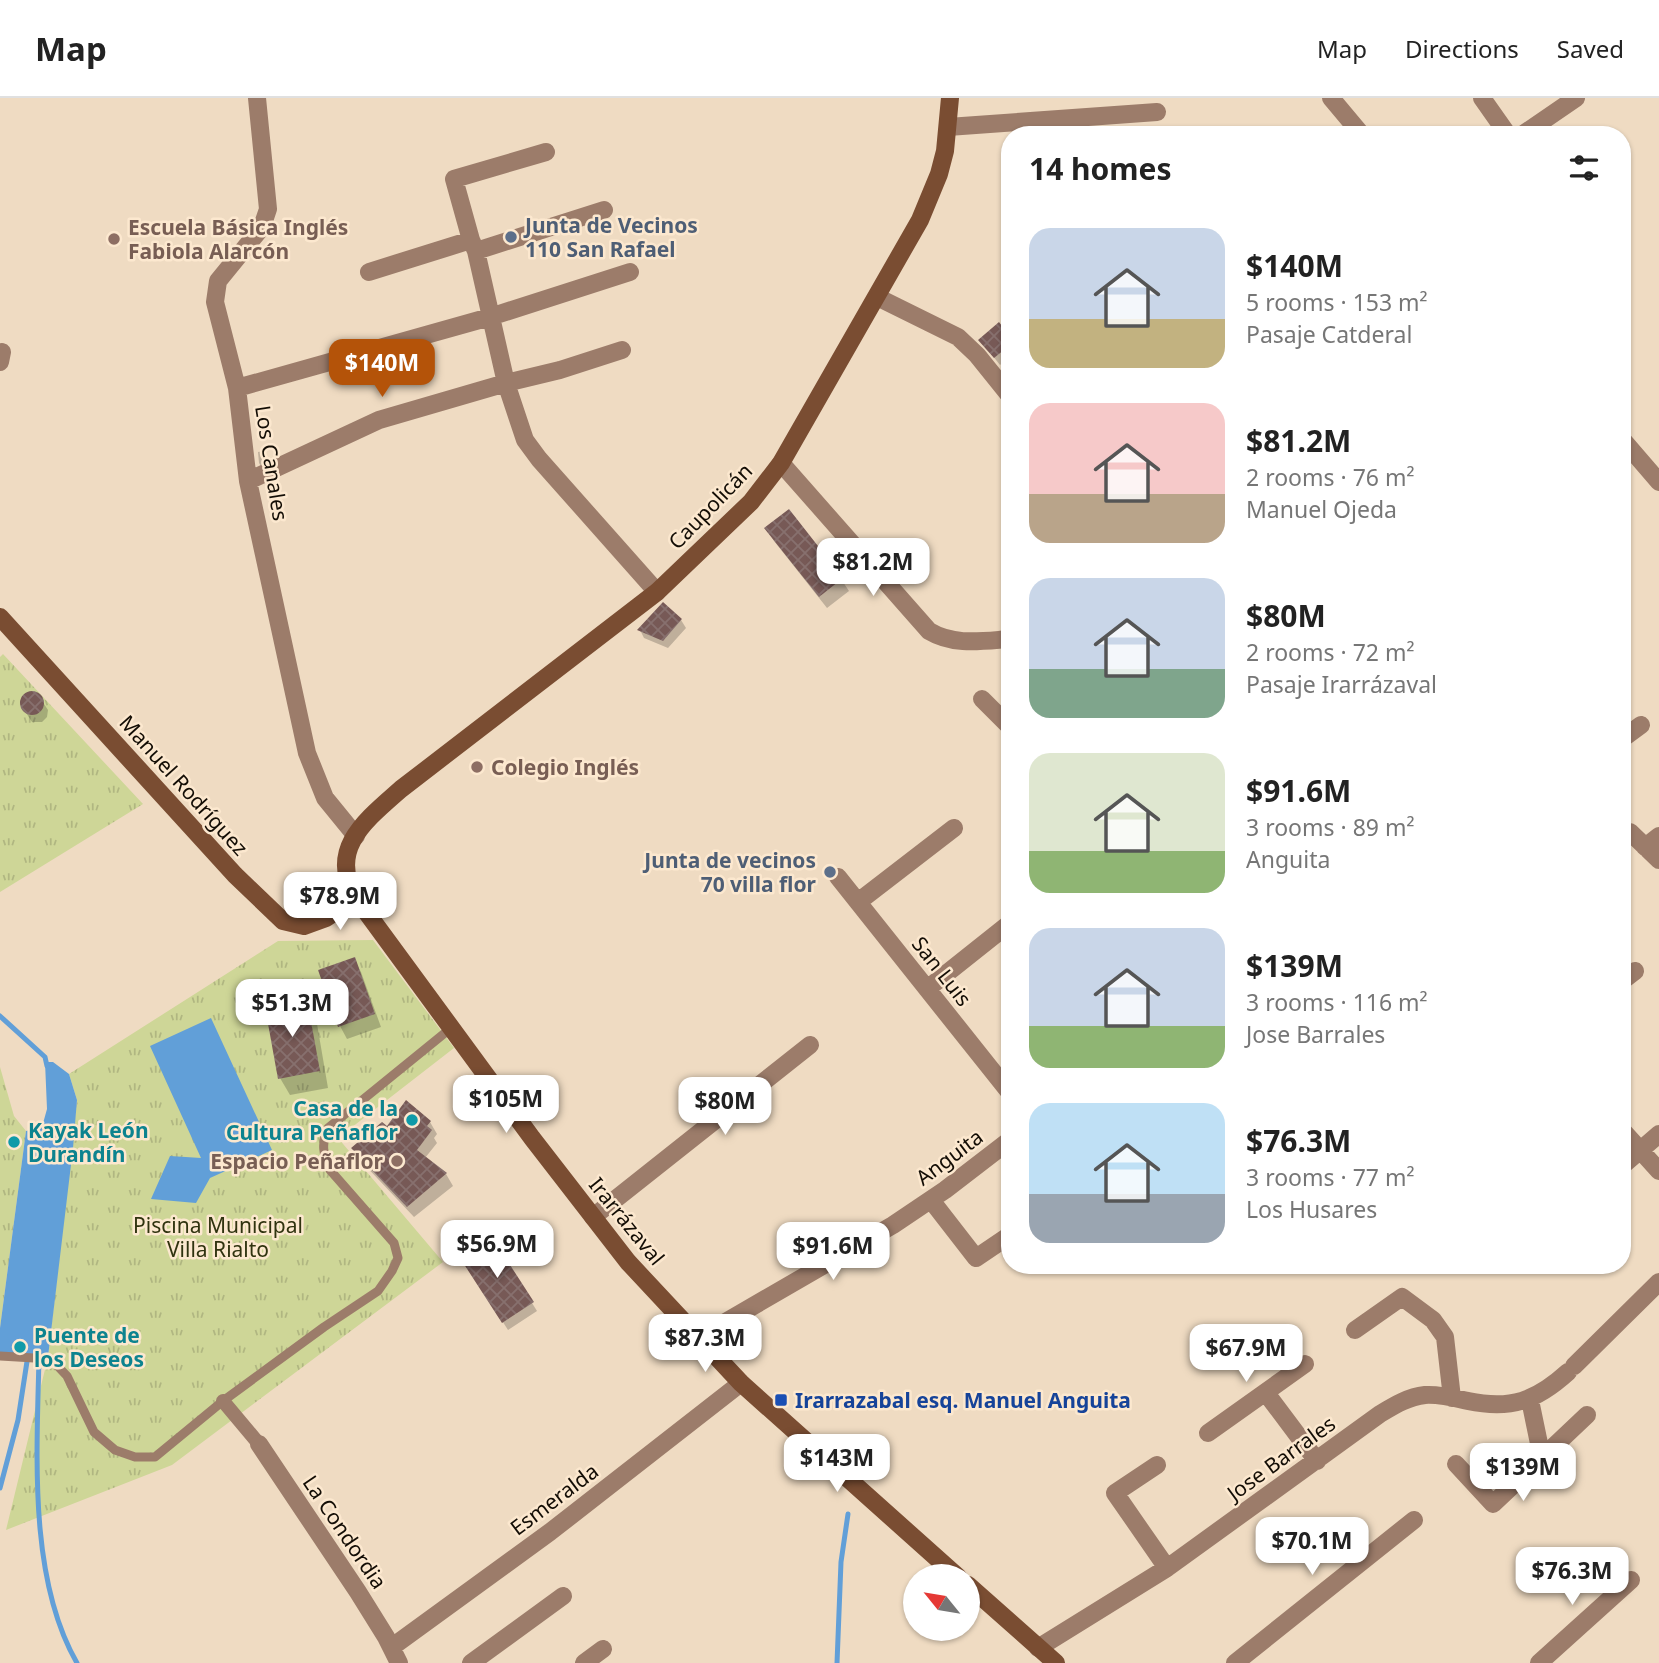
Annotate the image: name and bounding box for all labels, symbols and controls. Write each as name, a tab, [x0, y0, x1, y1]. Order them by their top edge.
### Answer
text: Map	[35, 26, 107, 71]
text: Map	[1317, 32, 1367, 65]
text: Directions	[1405, 32, 1519, 65]
text: Saved	[1557, 32, 1624, 65]
text: 14 homes	[1029, 148, 1172, 189]
icon: filters	[1565, 149, 1603, 187]
place label: Junta de Vecinos 110 San Rafael	[523, 211, 698, 263]
place label: Escuela Básica Inglés Fabiola Alarcón	[128, 213, 348, 265]
marker: Junta de Vecinos 110 San Rafael	[503, 229, 519, 245]
marker: Escuela Básica Inglés Fabiola Alarcón	[106, 231, 122, 247]
text: $140M	[1246, 245, 1343, 286]
icon: home	[1085, 256, 1169, 340]
text: 5 rooms · 153 m²	[1246, 286, 1428, 318]
text: Pasaje Catderal	[1246, 318, 1412, 350]
pin: $140M	[333, 340, 431, 399]
text: $140M	[345, 346, 419, 378]
street label: Los Canales	[249, 403, 295, 523]
text: $81.2M	[1246, 420, 1351, 461]
icon: home	[1085, 431, 1169, 515]
street label: Caupolicán	[662, 457, 758, 555]
text: 2 rooms · 76 m²	[1246, 461, 1415, 493]
text: Manuel Ojeda	[1246, 493, 1397, 525]
pin: $81.2M	[816, 538, 930, 598]
text: $81.2M	[833, 545, 913, 577]
text: $80M	[1246, 595, 1326, 636]
icon: home	[1085, 606, 1169, 690]
text: 2 rooms · 72 m²	[1246, 636, 1415, 668]
text: Pasaje Irarrázaval	[1246, 668, 1437, 700]
street label: Manuel Rodríguez	[113, 709, 255, 861]
place label: Colegio Inglés	[491, 753, 639, 781]
marker: Colegio Inglés	[469, 759, 485, 775]
text: $91.6M	[1246, 770, 1351, 811]
icon: home	[1085, 781, 1169, 865]
text: 3 rooms · 89 m²	[1246, 811, 1415, 843]
text: Anguita	[1246, 843, 1330, 875]
place label: Junta de vecinos 70 villa flor	[642, 846, 817, 898]
marker: Junta de vecinos 70 villa flor	[822, 864, 838, 880]
pin: $78.9M	[283, 872, 397, 932]
text: $78.9M	[300, 879, 380, 911]
street label: San Luis	[906, 930, 978, 1012]
text: $139M	[1246, 945, 1343, 986]
icon: home	[1085, 956, 1169, 1040]
pin: $51.3M	[235, 979, 349, 1039]
text: $51.3M	[252, 986, 332, 1018]
text: 3 rooms · 116 m²	[1246, 986, 1428, 1018]
text: Jose Barrales	[1246, 1018, 1385, 1050]
pin: $105M	[457, 1076, 555, 1135]
pin: $80M	[684, 1077, 766, 1137]
text: $105M	[469, 1082, 543, 1114]
text: $80M	[694, 1084, 756, 1116]
place label: Casa de la Cultura Peñaflor	[226, 1094, 399, 1146]
marker: Casa de la Cultura Peñaflor	[404, 1112, 420, 1128]
place label: Kayak León Durandín	[28, 1116, 149, 1168]
text: $76.3M	[1246, 1120, 1351, 1161]
street label: Anguita	[910, 1123, 988, 1191]
icon: home	[1085, 1131, 1169, 1215]
marker: Kayak León Durandín	[6, 1134, 22, 1150]
place label: Espacio Peñaflor	[210, 1147, 384, 1175]
marker: Espacio Peñaflor	[389, 1153, 405, 1169]
text: 3 rooms · 77 m²	[1246, 1161, 1415, 1193]
street label: Irarrázaval	[583, 1171, 671, 1271]
text: Los Husares	[1246, 1193, 1377, 1225]
park label: Piscina Municipal Villa Rialto	[133, 1211, 303, 1263]
pin: $56.9M	[440, 1220, 554, 1280]
pin: $91.6M	[776, 1222, 890, 1282]
text: $56.9M	[457, 1227, 537, 1259]
text: $91.6M	[793, 1229, 873, 1261]
pin: $87.3M	[648, 1314, 762, 1374]
place label: Puente de los Deseos	[34, 1321, 144, 1373]
text: $87.3M	[665, 1321, 745, 1353]
pin: $67.9M	[1189, 1324, 1303, 1384]
text: $67.9M	[1206, 1331, 1286, 1363]
marker: Puente de los Deseos	[12, 1339, 28, 1355]
place label: Irarrazabal esq. Manuel Anguita	[795, 1386, 1131, 1414]
marker: Irarrazabal esq. Manuel Anguita	[773, 1392, 789, 1408]
street label: Jose Barrales	[1220, 1409, 1341, 1508]
pin: $143M	[788, 1434, 886, 1494]
text: $143M	[800, 1441, 874, 1473]
pin: $139M	[1474, 1444, 1572, 1503]
text: $139M	[1486, 1450, 1560, 1482]
street label: Esmeralda	[504, 1457, 604, 1541]
street label: La Condordia	[297, 1470, 393, 1594]
pin: $70.1M	[1255, 1518, 1369, 1577]
text: $70.1M	[1272, 1524, 1352, 1556]
pin: $76.3M	[1515, 1548, 1629, 1607]
text: $76.3M	[1532, 1554, 1612, 1586]
north arrow	[903, 1564, 980, 1642]
map controls	[903, 1564, 980, 1641]

